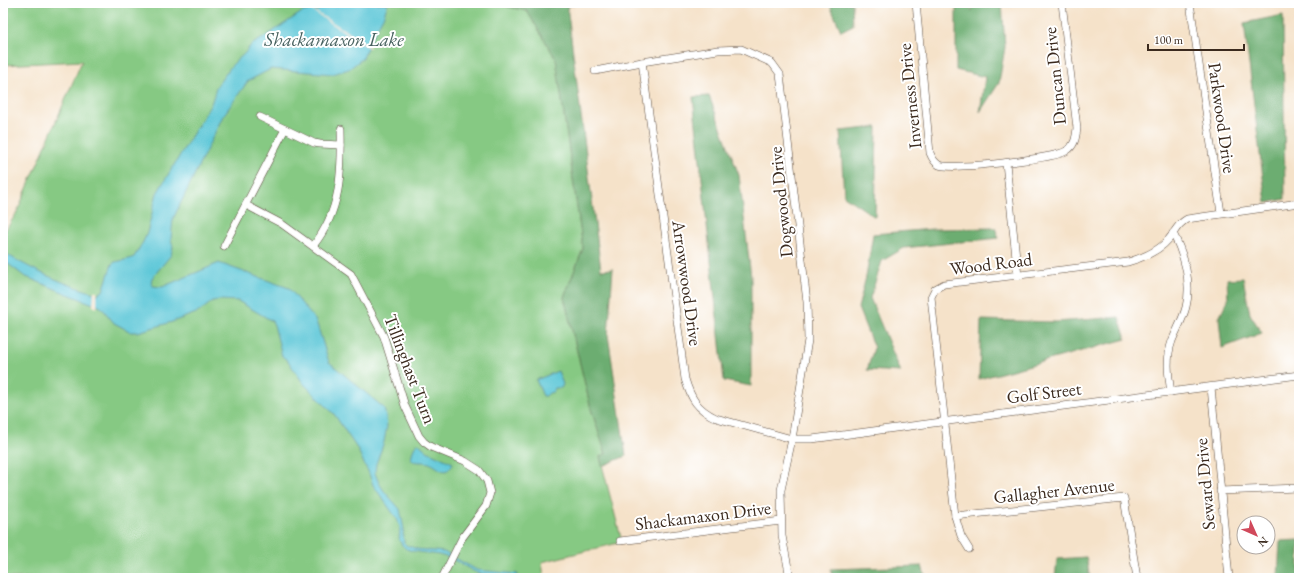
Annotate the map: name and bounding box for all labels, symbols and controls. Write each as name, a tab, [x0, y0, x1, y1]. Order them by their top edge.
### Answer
street label: Duncan Drive	[1038, 26, 1071, 126]
scale bar	[1148, 26, 1244, 52]
water label: Shackamaxon Lake	[263, 27, 404, 52]
text: 100 m	[1154, 32, 1184, 48]
street label: Inverness Drive	[893, 42, 926, 150]
street label: Parkwood Drive	[1203, 61, 1242, 175]
street label: Dogwood Drive	[763, 146, 798, 259]
street label: Arrowwood Drive	[667, 218, 708, 347]
street label: Wood Road	[948, 247, 1034, 280]
street label: Tillinghast Turn	[379, 311, 442, 427]
street label: Golf Street	[1005, 376, 1083, 408]
street label: Seward Drive	[1189, 437, 1220, 531]
street label: Gallagher Avenue	[992, 473, 1116, 508]
street label: Shackamaxon Drive	[634, 496, 772, 535]
north arrow	[1236, 515, 1276, 555]
text: N	[1255, 534, 1271, 550]

